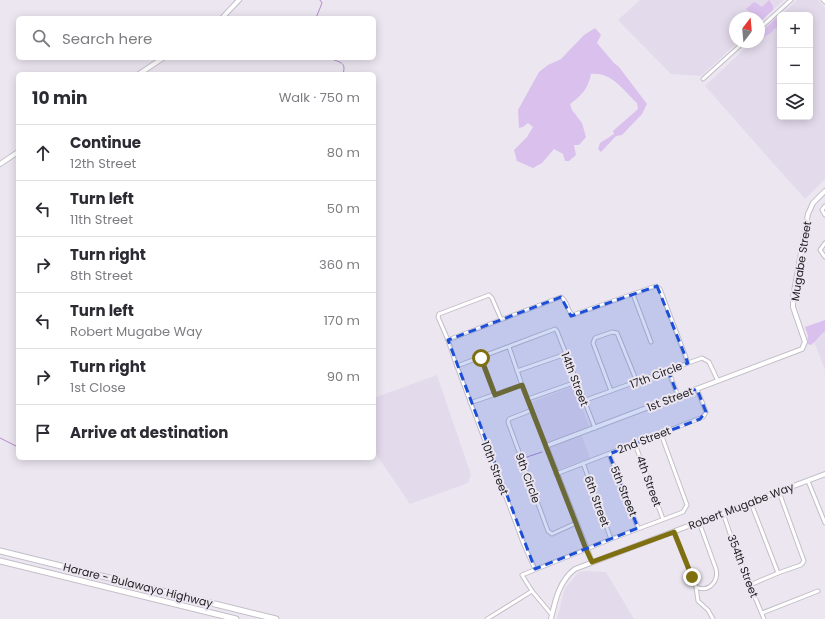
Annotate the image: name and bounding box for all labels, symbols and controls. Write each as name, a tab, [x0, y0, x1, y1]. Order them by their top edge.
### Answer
north arrow	[729, 12, 765, 48]
map controls	[777, 12, 813, 120]
button: +	[777, 12, 813, 48]
search box	[16, 16, 376, 60]
icon: search	[30, 27, 52, 49]
text: Search here	[62, 28, 152, 49]
button: −	[777, 48, 813, 84]
button: layers	[777, 84, 813, 120]
text: 10 min	[32, 86, 88, 110]
text: Walk · 750 m	[279, 88, 360, 107]
text: Continue	[70, 132, 141, 153]
icon: ahead	[32, 142, 54, 164]
text: 80 m	[327, 143, 360, 162]
text: 12th Street	[70, 154, 136, 173]
text: Turn left	[70, 188, 134, 209]
icon: left	[32, 198, 54, 220]
text: 50 m	[327, 199, 360, 218]
text: 11th Street	[70, 210, 133, 229]
street label: Mugabe Street	[787, 220, 815, 302]
text: Turn right	[70, 244, 146, 265]
icon: right	[32, 254, 54, 276]
text: 360 m	[319, 255, 360, 274]
text: 8th Street	[70, 266, 133, 285]
text: Turn left	[70, 300, 134, 321]
icon: left	[32, 310, 54, 332]
text: 170 m	[324, 311, 360, 330]
text: Robert Mugabe Way	[70, 322, 202, 341]
route start	[472, 349, 490, 367]
street label: 14th Street	[557, 350, 593, 408]
text: Turn right	[70, 356, 146, 377]
street label: 17th Circle	[627, 358, 685, 392]
icon: right	[32, 366, 54, 388]
text: 90 m	[327, 367, 360, 386]
text: 1st Close	[70, 378, 126, 397]
street label: 1st Street	[645, 383, 695, 415]
icon: arrive	[32, 422, 54, 444]
text: Arrive at destination	[70, 422, 228, 443]
street label: 2nd Street	[615, 423, 673, 457]
street label: 10th Street	[477, 439, 513, 497]
street label: 9th Circle	[512, 451, 545, 506]
street label: 4th Street	[632, 453, 666, 509]
street label: 5th Street	[607, 463, 641, 519]
street label: 6th Street	[580, 473, 614, 529]
street label: Robert Mugabe Way	[686, 478, 797, 534]
street label: 354th Street	[724, 532, 762, 600]
street label: Harare - Bulawayo Highway	[62, 559, 215, 612]
route end	[683, 568, 701, 586]

